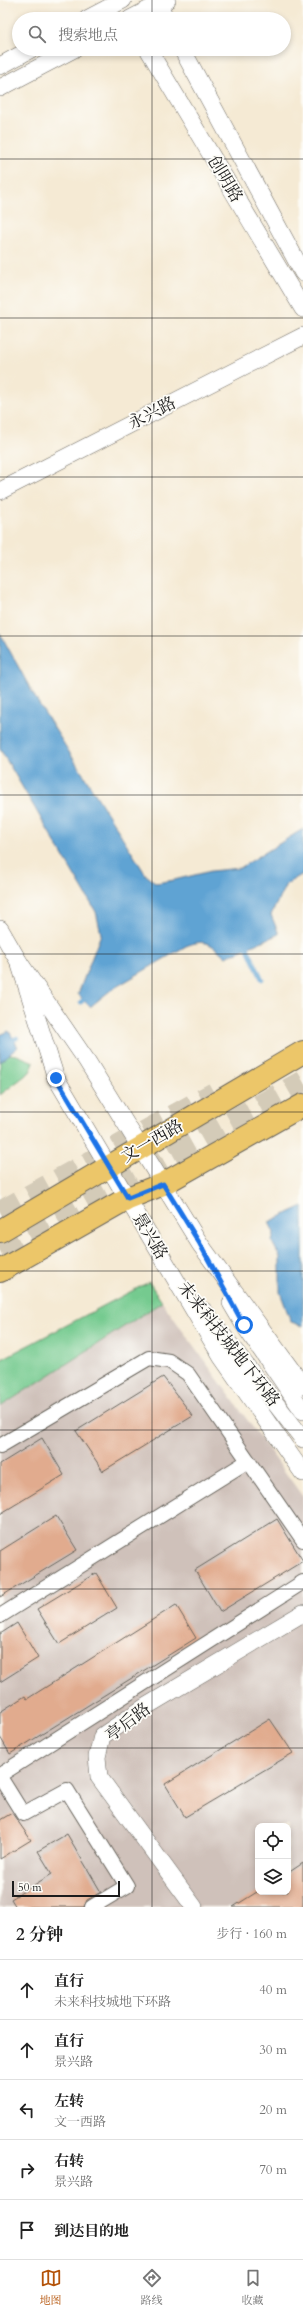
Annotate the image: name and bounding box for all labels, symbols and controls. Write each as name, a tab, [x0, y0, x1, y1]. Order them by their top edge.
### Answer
search box	[12, 12, 291, 56]
icon: search	[26, 23, 48, 45]
text: 搜索地点	[58, 25, 118, 45]
street label: 创明路	[202, 151, 248, 207]
street label: 永兴路	[124, 391, 180, 435]
route end	[47, 1069, 65, 1087]
street label: 文一西路	[117, 1114, 187, 1168]
street label: 景兴路	[127, 1208, 173, 1264]
street label: 未来科技城地下环路	[173, 1277, 285, 1411]
route start	[235, 1316, 253, 1334]
street label: 亭后路	[101, 1697, 155, 1747]
map controls	[255, 1823, 291, 1895]
button: locate	[255, 1823, 291, 1859]
button: layers	[255, 1859, 291, 1895]
scale bar	[12, 1879, 120, 1898]
text: 50 m	[18, 1880, 42, 1895]
text: 2 分钟	[16, 1923, 63, 1946]
text: 步行 · 160 m	[216, 1925, 287, 1943]
text: 直行	[54, 1971, 84, 1991]
icon: ahead	[16, 1979, 38, 2001]
text: 40 m	[259, 1981, 287, 1999]
text: 未来科技城地下环路	[54, 1993, 171, 2011]
text: 直行	[54, 2031, 84, 2051]
icon: ahead	[16, 2039, 38, 2061]
text: 30 m	[259, 2041, 287, 2059]
text: 景兴路	[54, 2053, 93, 2071]
text: 左转	[54, 2091, 84, 2111]
icon: left	[16, 2099, 38, 2121]
text: 20 m	[259, 2101, 287, 2119]
text: 文一西路	[54, 2113, 106, 2131]
text: 右转	[54, 2151, 84, 2171]
icon: right	[16, 2159, 38, 2181]
text: 70 m	[259, 2161, 287, 2179]
text: 景兴路	[54, 2173, 93, 2191]
icon: arrive	[16, 2219, 38, 2241]
text: 到达目的地	[54, 2221, 129, 2241]
tab: 地图	[40, 2267, 62, 2308]
tab: 路线	[141, 2267, 163, 2308]
tab: 收藏	[242, 2267, 264, 2308]

